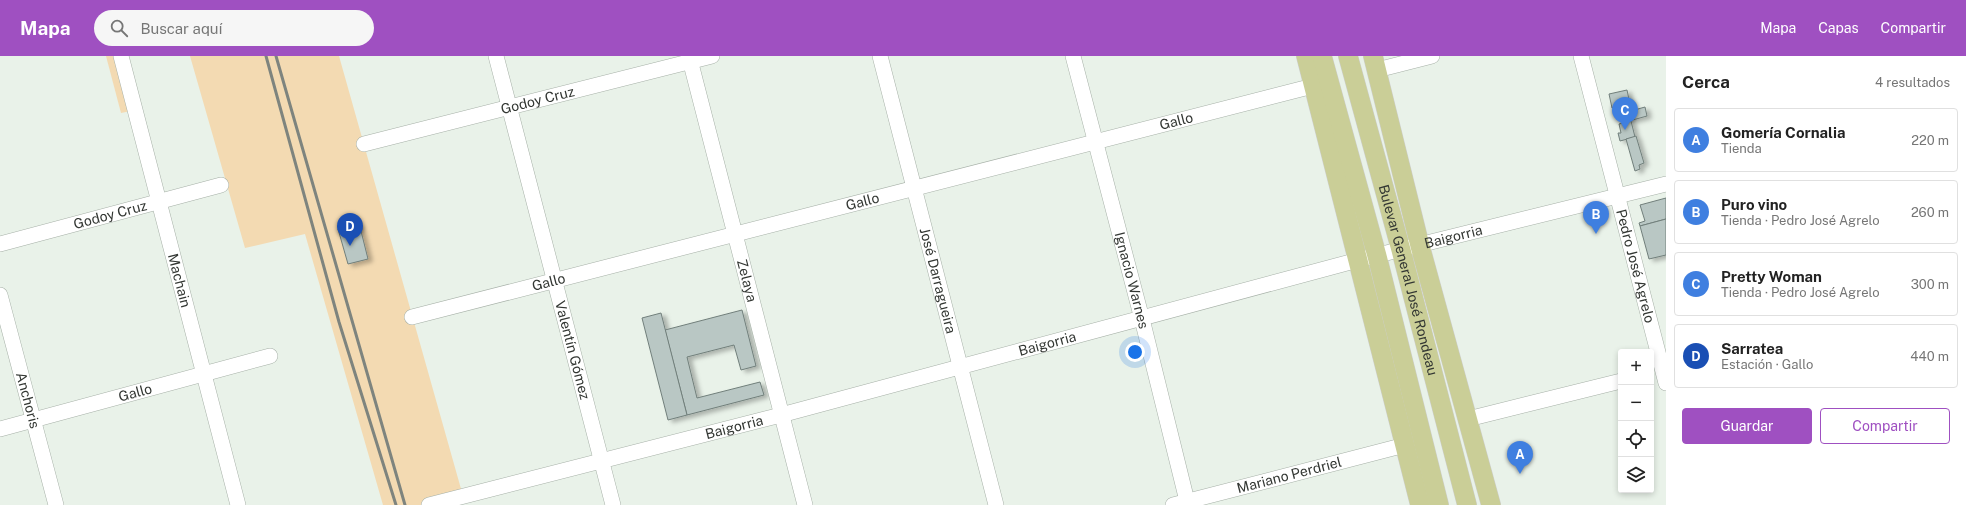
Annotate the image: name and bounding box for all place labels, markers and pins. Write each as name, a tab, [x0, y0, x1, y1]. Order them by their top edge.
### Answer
pin: C	[1612, 97, 1638, 130]
pin: B	[1583, 201, 1609, 234]
pin: D	[337, 213, 363, 246]
pin: A	[1507, 441, 1533, 474]

